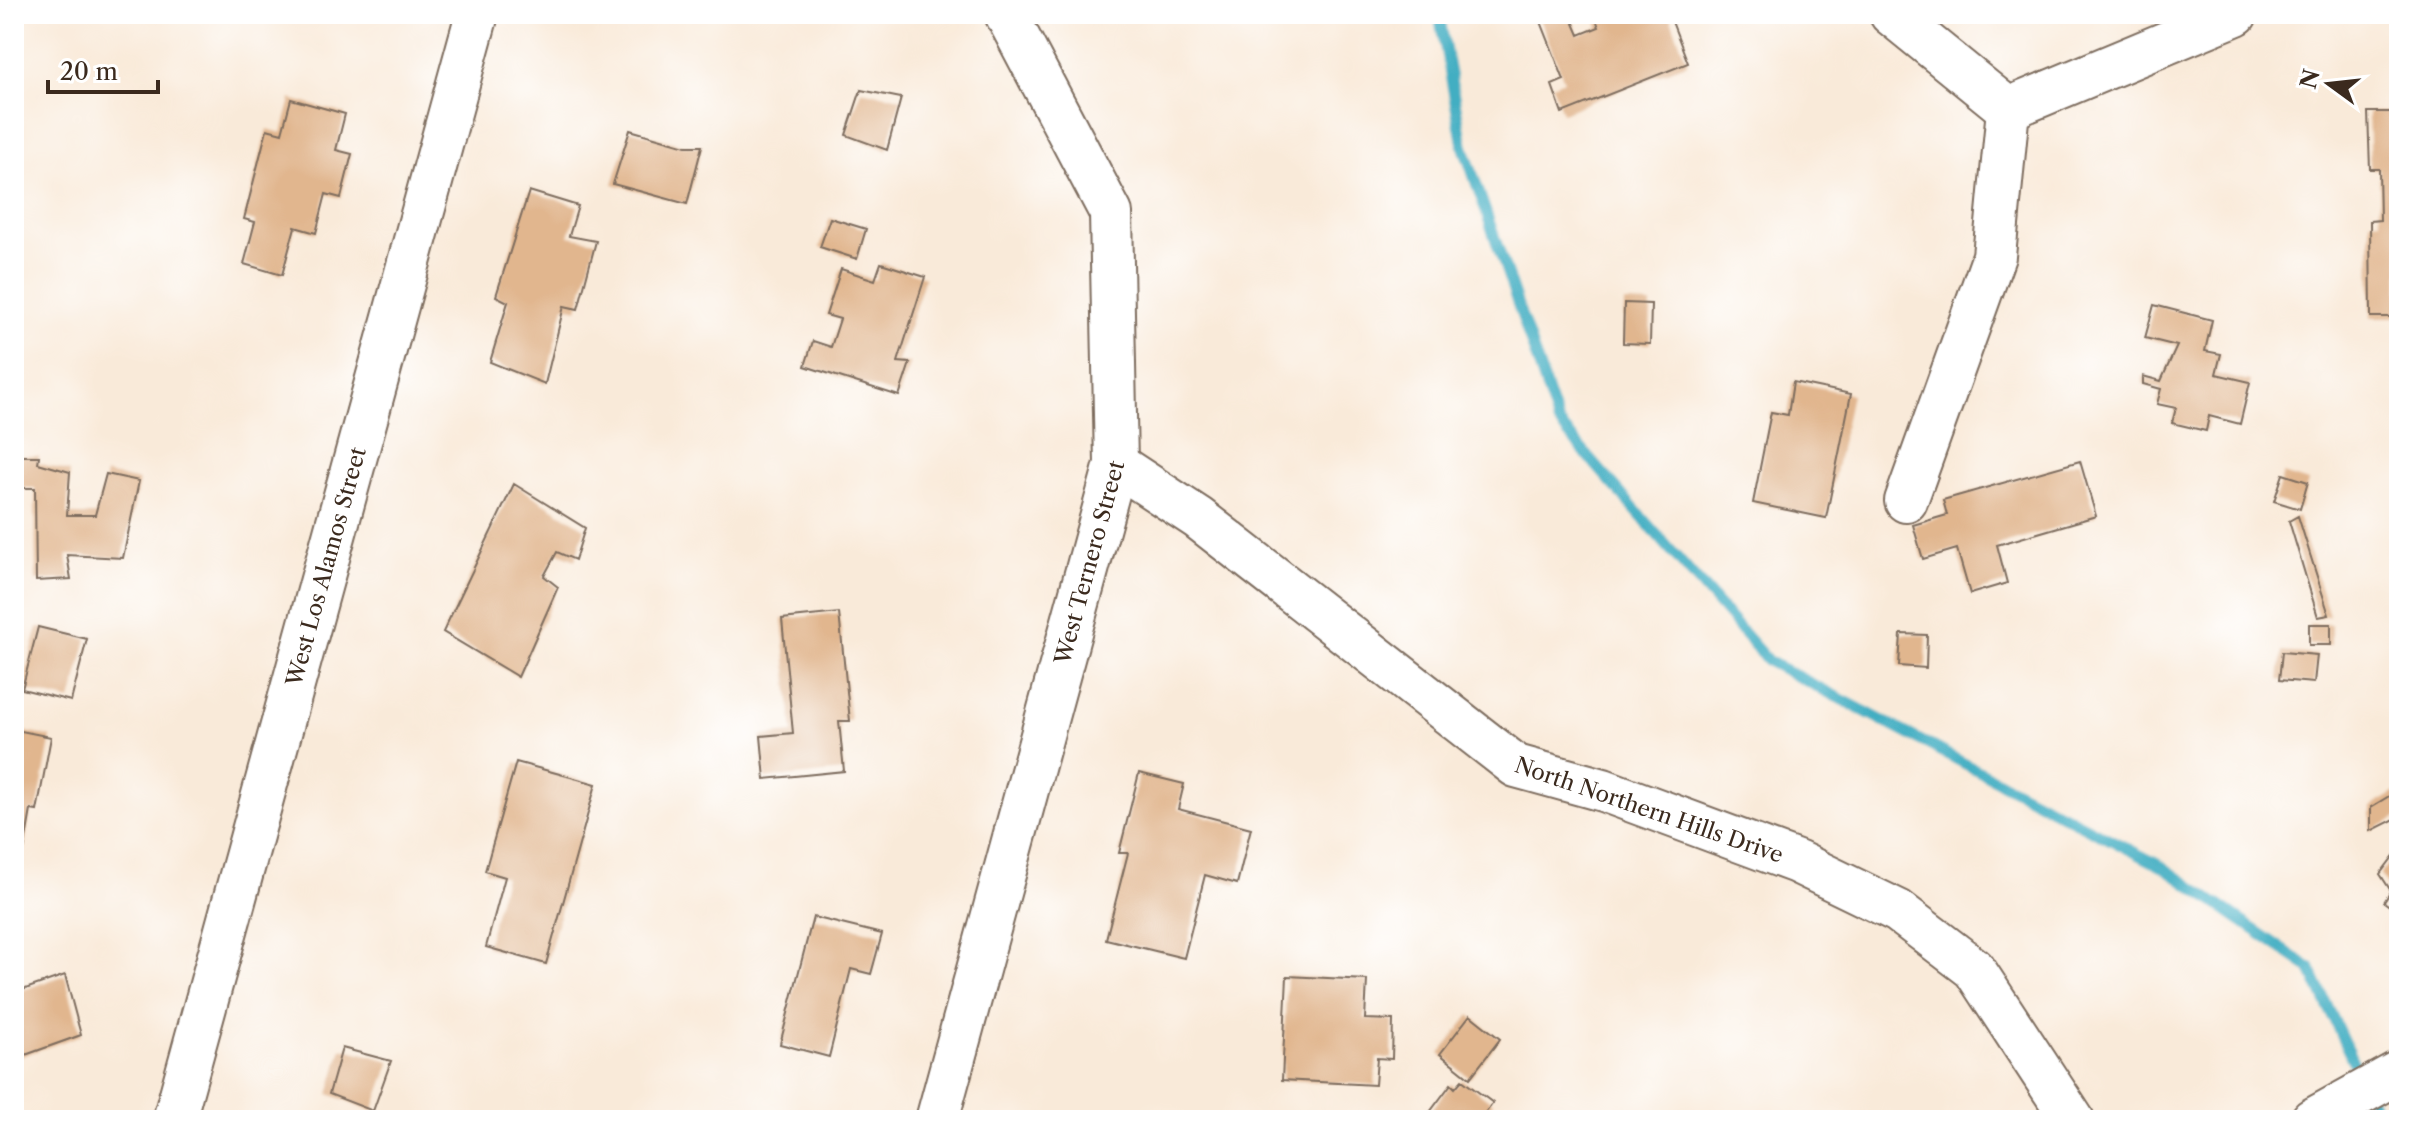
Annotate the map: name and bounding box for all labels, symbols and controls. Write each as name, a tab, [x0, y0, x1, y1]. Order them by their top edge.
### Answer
scale bar	[48, 44, 158, 94]
north arrow	[2289, 44, 2369, 124]
text: 20 m	[60, 57, 118, 86]
text: N	[2295, 66, 2326, 92]
street label: West Los Alamos Street	[280, 444, 371, 690]
street label: West Ternero Street	[1048, 457, 1130, 668]
street label: North Northern Hills Drive	[1511, 751, 1787, 869]

